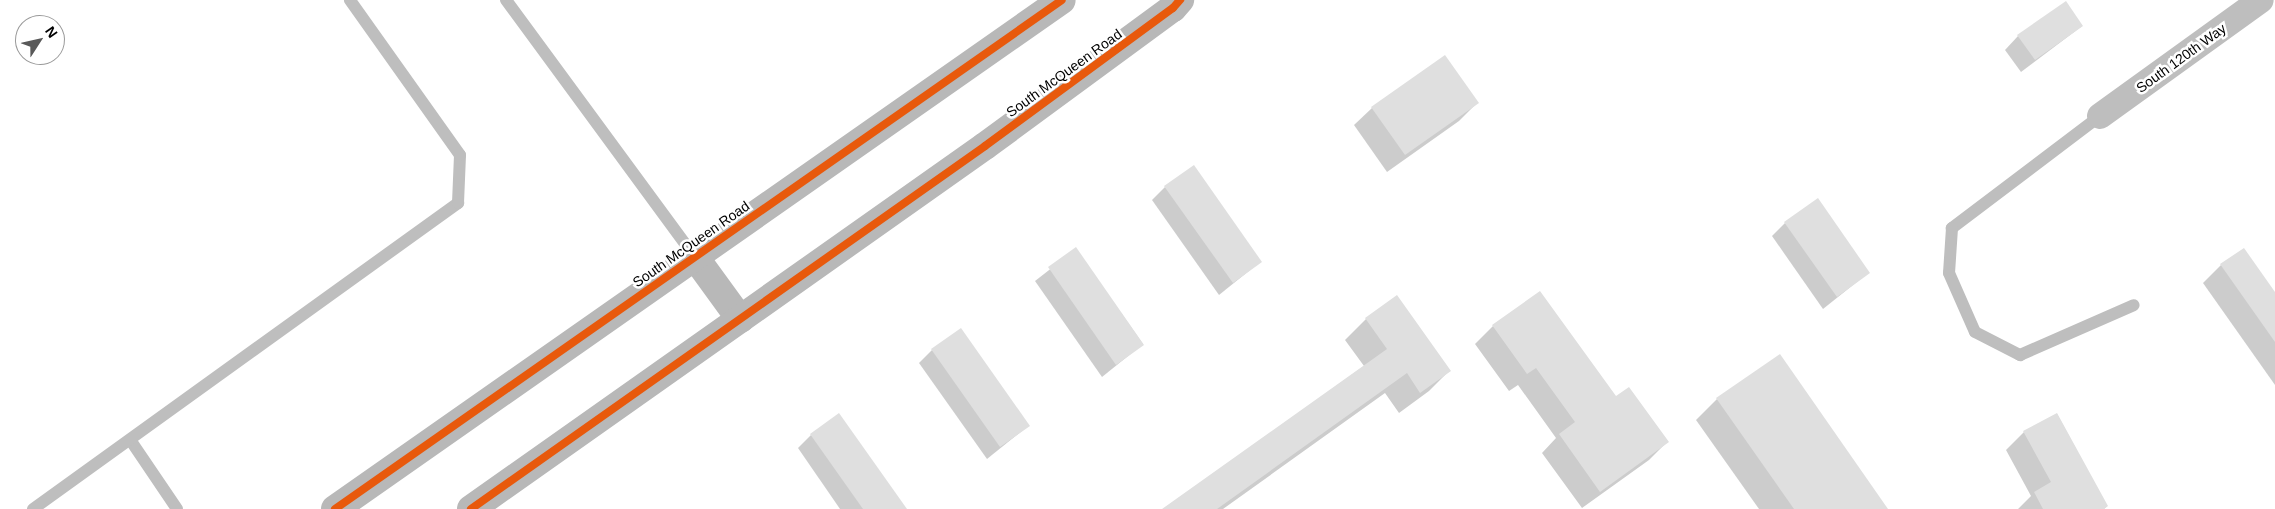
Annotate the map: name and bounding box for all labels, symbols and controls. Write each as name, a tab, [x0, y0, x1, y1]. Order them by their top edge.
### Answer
north arrow	[15, 15, 65, 65]
street label: South 120th Way	[2133, 20, 2229, 96]
text: N	[42, 23, 61, 41]
street label: South McQueen Road	[1003, 25, 1125, 121]
street label: South McQueen Road	[629, 197, 753, 291]

